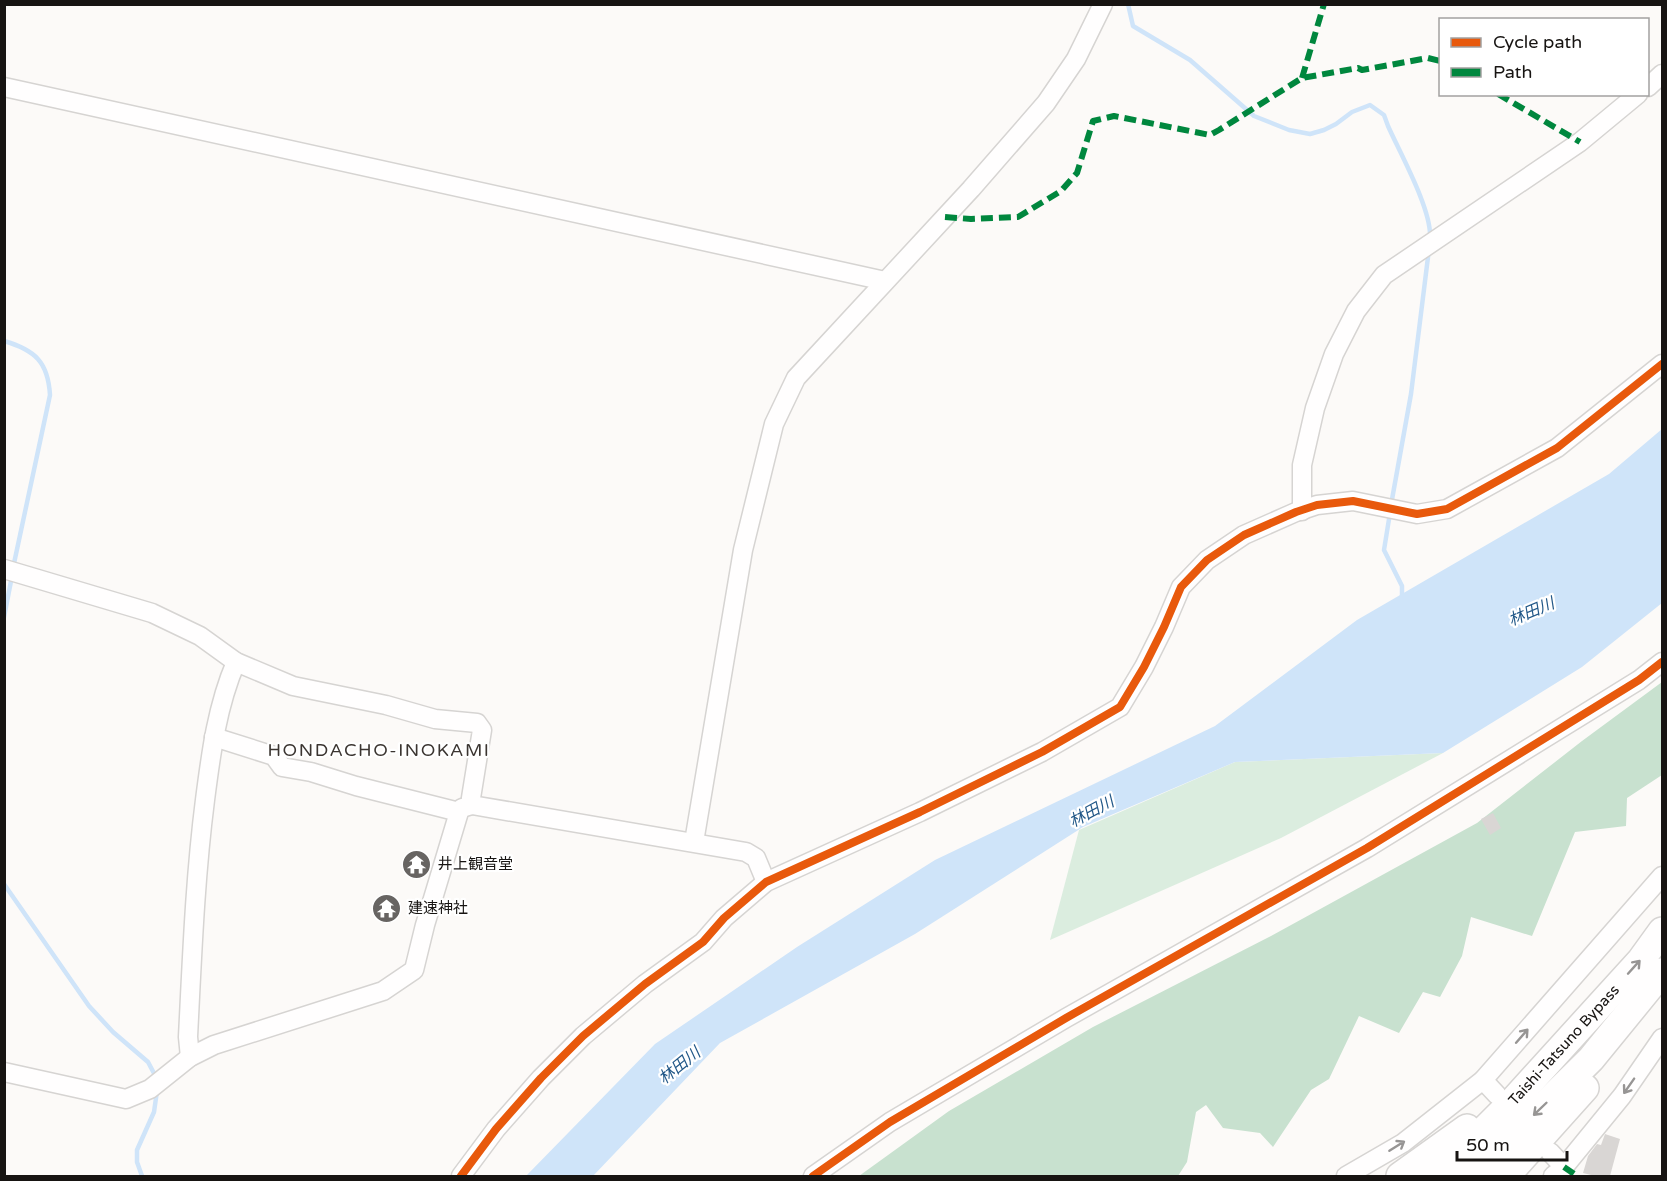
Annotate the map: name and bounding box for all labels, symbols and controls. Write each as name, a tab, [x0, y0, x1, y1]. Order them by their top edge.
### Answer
legend	[1439, 18, 1649, 96]
text: Cycle path	[1493, 31, 1582, 53]
text: Path	[1493, 61, 1532, 83]
water label: 林田川	[1505, 593, 1559, 631]
district label: HONDACHO-INOKAMI	[268, 739, 491, 761]
water label: 林田川	[1066, 791, 1119, 832]
temple icon: 井上観音堂	[401, 848, 433, 880]
place label: 井上観音堂	[438, 855, 513, 873]
temple icon: 建速神社	[371, 892, 403, 924]
place label: 建速神社	[408, 899, 468, 917]
one-way arrow	[1627, 960, 1641, 975]
street label: Taishi-Tatsuno Bypass	[1505, 981, 1623, 1109]
one-way arrow	[1515, 1029, 1529, 1044]
water label: 林田川	[655, 1042, 706, 1089]
one-way arrow	[1623, 1077, 1635, 1093]
one-way arrow	[1532, 1102, 1547, 1117]
scale bar	[1457, 1124, 1566, 1162]
text: 50 m	[1466, 1134, 1510, 1156]
one-way arrow	[1388, 1140, 1405, 1152]

